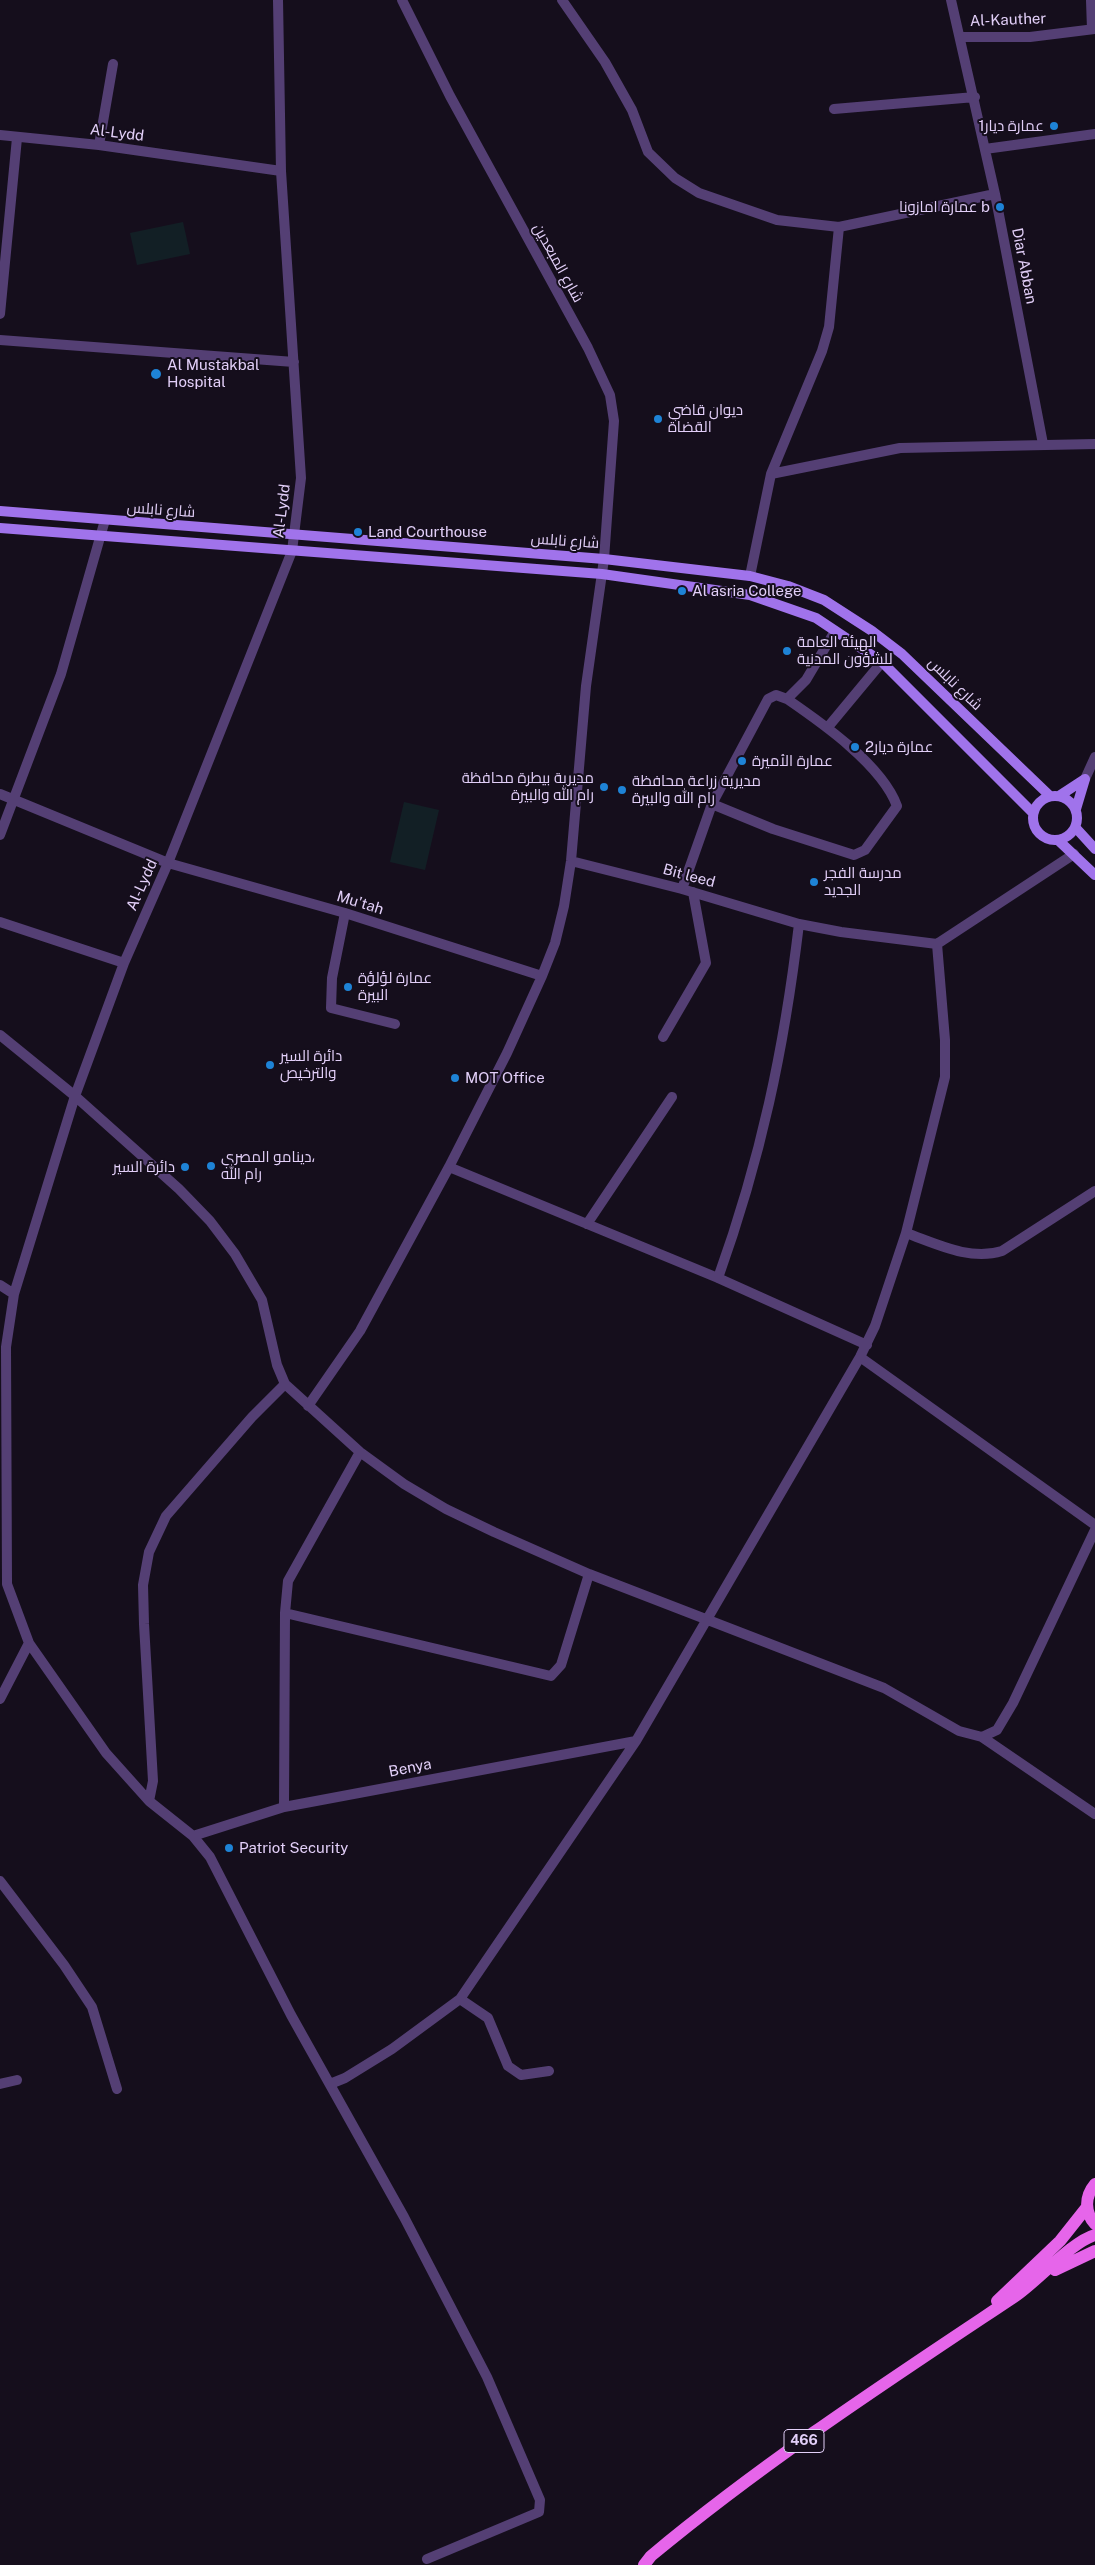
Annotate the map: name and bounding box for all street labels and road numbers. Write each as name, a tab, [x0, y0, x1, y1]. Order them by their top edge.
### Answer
street label: Al-Kauther	[969, 10, 1047, 30]
street label: Al-Lydd	[89, 121, 145, 145]
street label: شارع المبعدين	[529, 220, 587, 306]
street label: Diar Abban	[1008, 226, 1040, 306]
street label: Al-Lydd	[270, 483, 294, 539]
street label: شارع نابلس	[126, 499, 196, 521]
street label: شارع نابلس	[530, 530, 600, 552]
street label: شارع نابلس	[924, 654, 986, 714]
street label: Al-Lydd	[123, 856, 161, 914]
street label: Bit leed	[661, 860, 717, 892]
street label: Mu'tah	[334, 887, 386, 919]
street label: Benya	[387, 1755, 433, 1781]
road number: 466	[784, 2430, 824, 2452]

